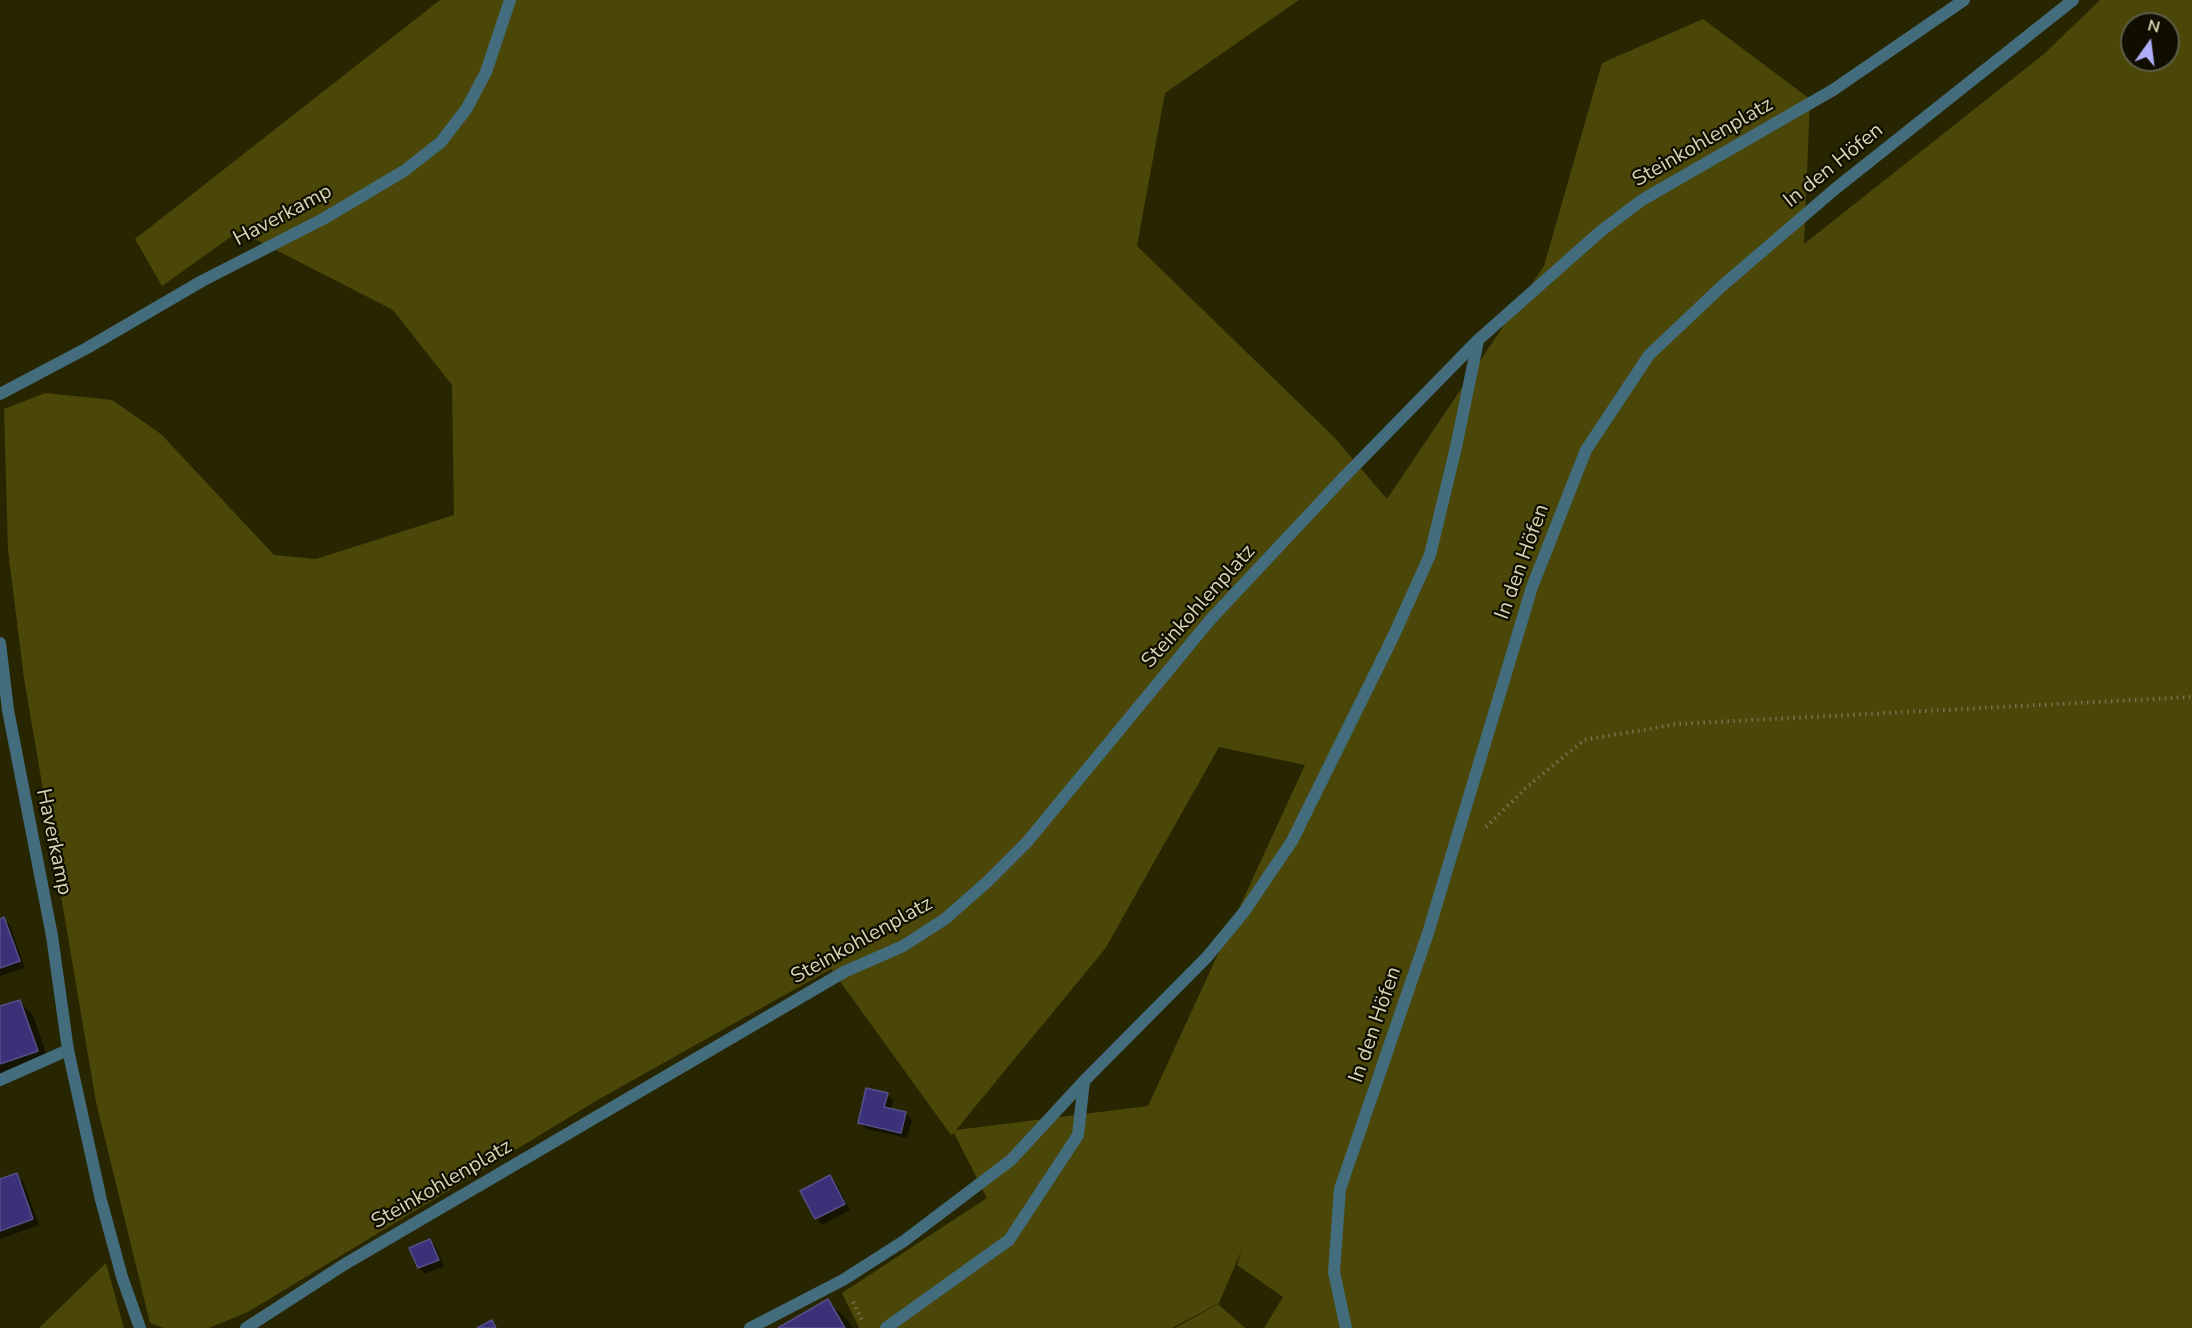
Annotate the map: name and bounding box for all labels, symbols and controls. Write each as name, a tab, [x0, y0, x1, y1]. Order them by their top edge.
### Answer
north arrow	[2120, 12, 2180, 72]
text: N	[2145, 14, 2162, 39]
street label: Steinkohlenplatz	[1628, 93, 1778, 193]
street label: In den Höfen	[1779, 118, 1889, 214]
street label: Haverkamp	[229, 179, 337, 253]
street label: In den Höfen	[1491, 501, 1555, 623]
street label: Steinkohlenplatz	[1137, 540, 1261, 674]
street label: Haverkamp	[29, 787, 77, 897]
street label: Steinkohlenplatz	[787, 892, 937, 990]
street label: In den Höfen	[1344, 964, 1408, 1086]
street label: Steinkohlenplatz	[367, 1135, 517, 1235]

